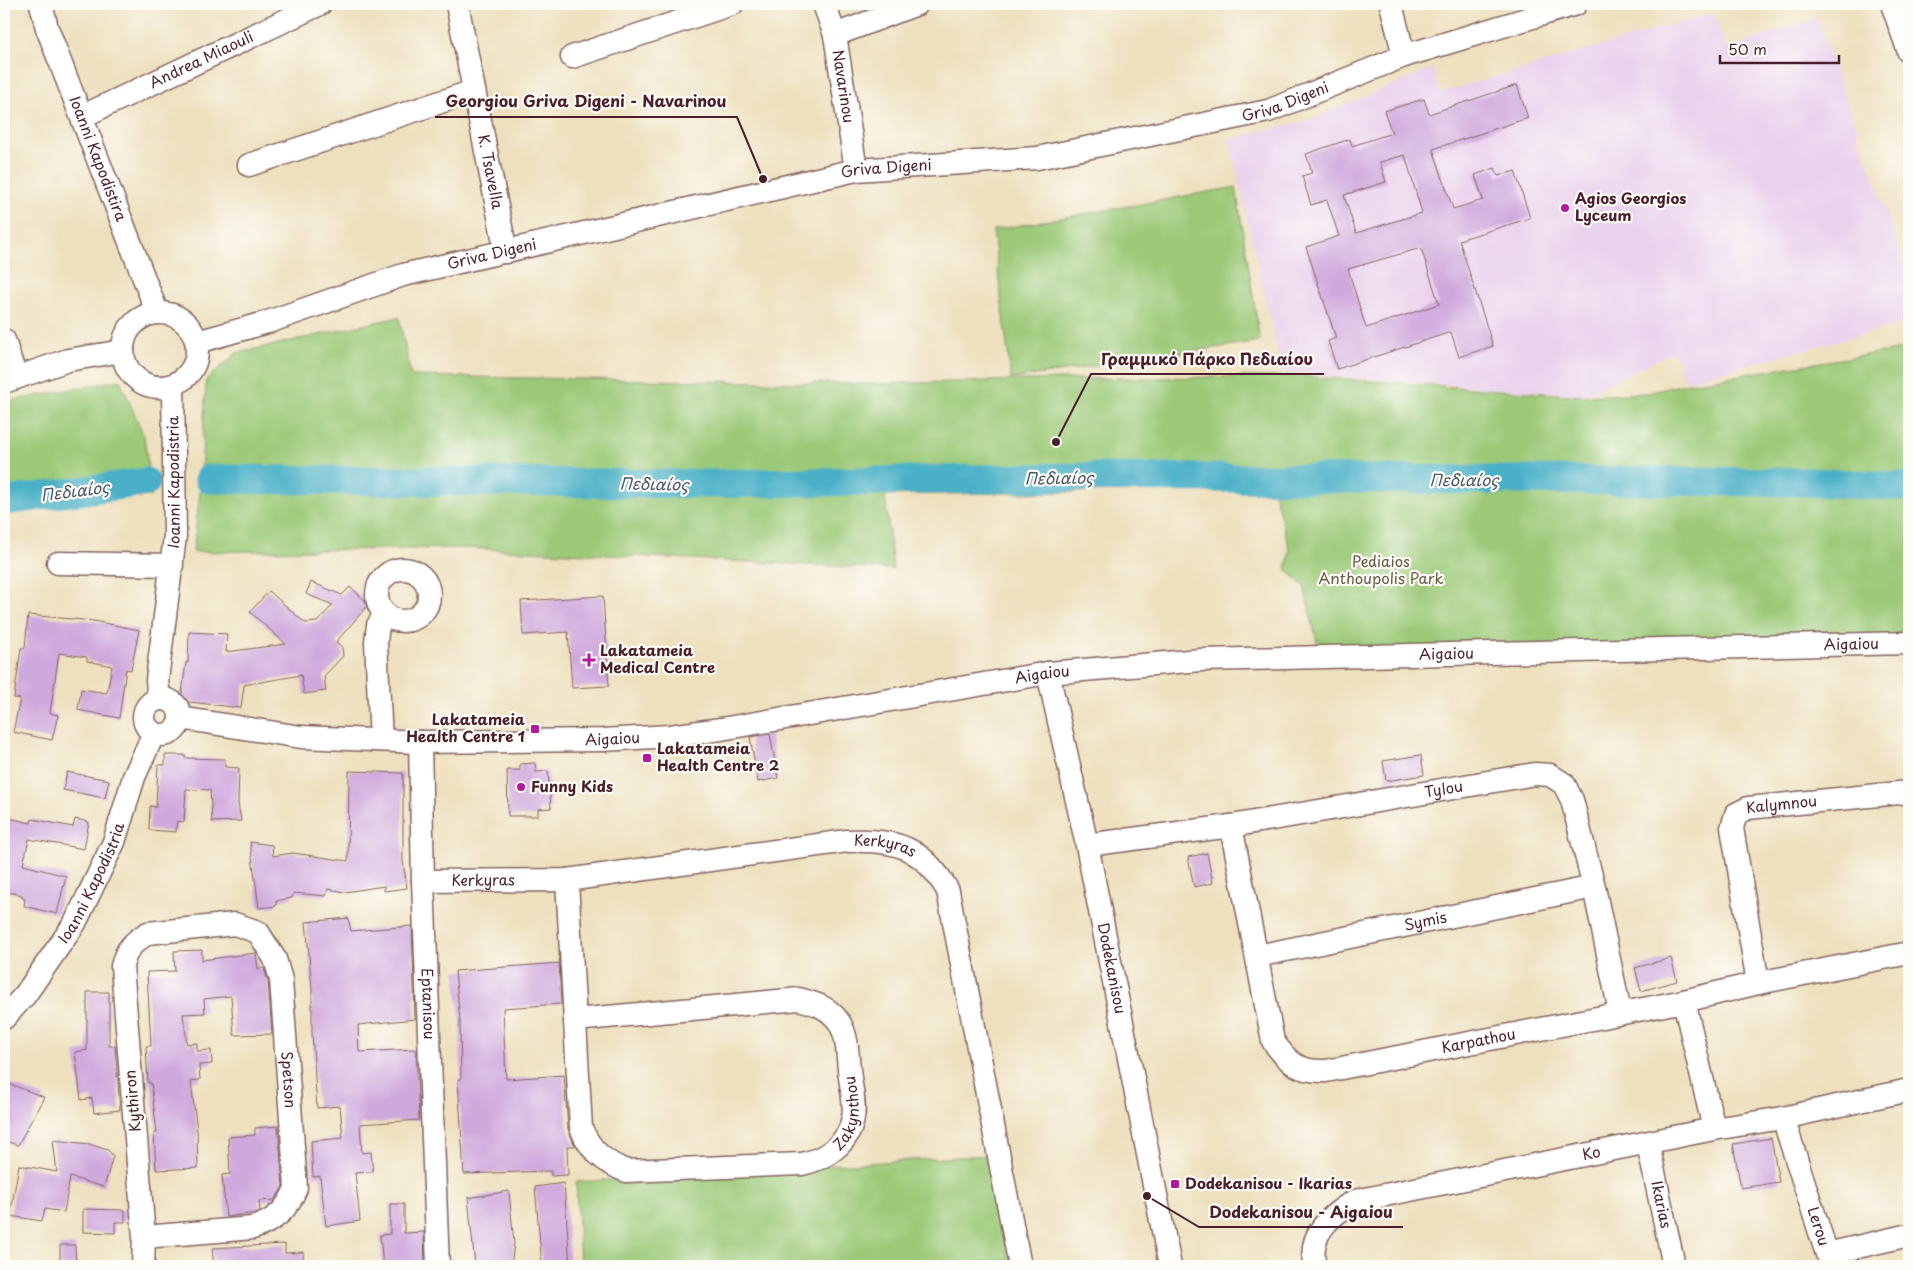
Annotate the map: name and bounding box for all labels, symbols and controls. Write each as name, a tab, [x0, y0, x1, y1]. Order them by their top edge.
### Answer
street label: Andrea Miaouli	[145, 24, 257, 93]
scale bar	[1720, 32, 1839, 64]
text: 50 m	[1728, 37, 1767, 60]
street label: Navarinou	[827, 48, 862, 125]
street label: Griva Digeni	[1240, 75, 1332, 126]
callout: Georgiou Griva Digeni - Navarinou	[435, 86, 737, 117]
text: Georgiou Griva Digeni - Navarinou	[446, 88, 726, 112]
street label: Ioanni Kapodistira	[64, 92, 134, 225]
street label: K. Tsavella	[473, 132, 510, 211]
street label: Griva Digeni	[838, 152, 932, 183]
place label: Agios Georgios Lyceum	[1575, 186, 1686, 226]
marker: Agios Georgios Lyceum	[1559, 202, 1571, 214]
street label: Griva Digeni	[445, 231, 539, 274]
callout: Γραμμικό Πάρκο Πεδιαίου	[1091, 343, 1324, 374]
text: Γραμμικό Πάρκο Πεδιαίου	[1101, 346, 1313, 370]
street label: Ioanni Kapodistria	[160, 415, 185, 550]
water label: Πεδιαίος	[1024, 464, 1095, 490]
water label: Πεδιαίος	[1430, 467, 1500, 491]
water label: Πεδιαίος	[619, 470, 690, 496]
water label: Πεδιαίος	[39, 474, 112, 506]
park label: Pediaios Anthoupolis Park	[1318, 549, 1444, 589]
street label: Aigaiou	[1823, 631, 1879, 655]
place label: Lakatameia Medical Centre	[600, 638, 715, 678]
street label: Aigaiou	[1419, 640, 1474, 665]
marker: Lakatameia Medical Centre	[582, 653, 596, 667]
street label: Aigaiou	[1013, 658, 1070, 689]
place label: Lakatameia Health Centre 1	[406, 707, 526, 747]
marker: Lakatameia Health Centre 1	[529, 723, 541, 735]
street label: Aigaiou	[585, 725, 641, 750]
place label: Lakatameia Health Centre 2	[657, 736, 780, 776]
marker: Lakatameia Health Centre 2	[641, 752, 653, 764]
place label: Funny Kids	[531, 774, 613, 797]
street label: Tylou	[1422, 774, 1464, 803]
marker: Funny Kids	[515, 781, 527, 793]
street label: Kalymnou	[1745, 788, 1818, 818]
street label: Ioanni Kapodistria	[51, 819, 129, 948]
street label: Kerkyras	[854, 828, 921, 862]
street label: Kerkyras	[451, 867, 515, 891]
street label: Symis	[1402, 904, 1449, 936]
street label: Dodekanisou	[1093, 920, 1133, 1016]
street label: Eptanisou	[416, 968, 442, 1040]
street label: Karpathou	[1439, 1021, 1517, 1058]
street label: Spetson	[276, 1050, 303, 1109]
street label: Kythiron	[117, 1069, 146, 1133]
street label: Zakynthou	[827, 1075, 864, 1155]
street label: Ko	[1580, 1139, 1602, 1165]
place label: Dodekanisou - Ikarias	[1185, 1171, 1352, 1194]
marker: Dodekanisou - Ikarias	[1169, 1178, 1181, 1190]
street label: Ikarias	[1646, 1178, 1679, 1230]
callout: Dodekanisou - Aigaiou	[1199, 1196, 1403, 1227]
text: Dodekanisou - Aigaiou	[1209, 1199, 1393, 1223]
street label: Lerou	[1802, 1203, 1837, 1249]

